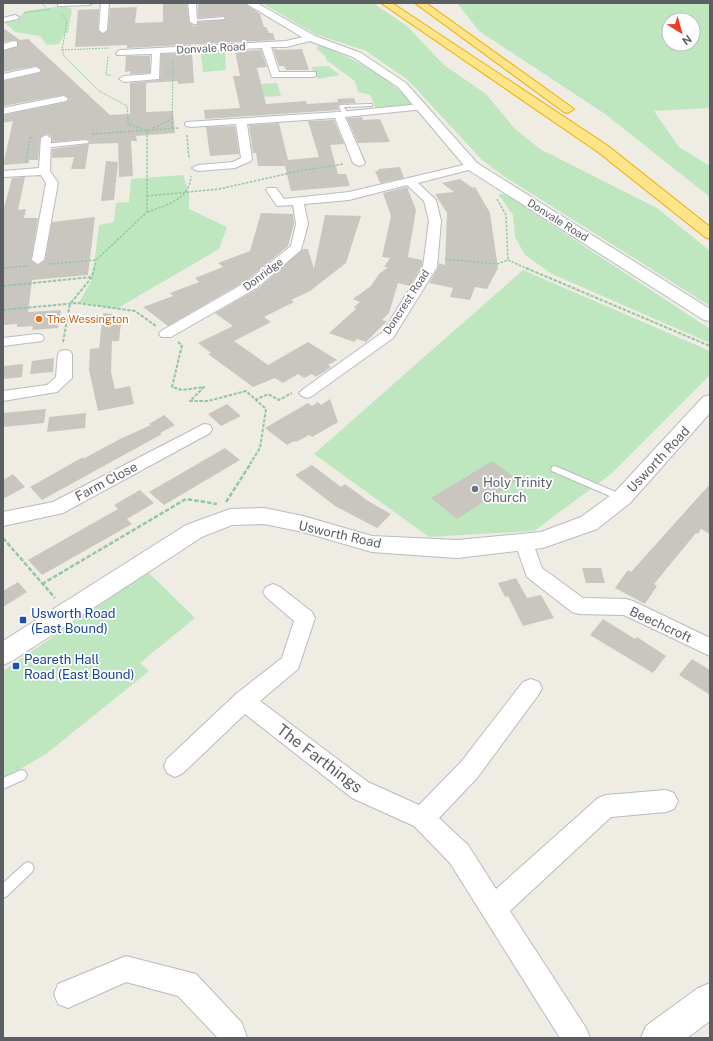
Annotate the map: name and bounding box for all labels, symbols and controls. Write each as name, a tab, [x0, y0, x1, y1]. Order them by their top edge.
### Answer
north arrow	[661, 12, 701, 52]
text: N	[680, 33, 694, 47]
street label: Donvale Road	[176, 40, 246, 56]
street label: Donvale Road	[525, 197, 591, 243]
street label: Donridge	[241, 255, 285, 293]
street label: Doncrest Road	[381, 267, 431, 337]
place label: The Wessington	[47, 313, 128, 325]
marker: The Wessington	[34, 314, 44, 324]
street label: Usworth Road	[624, 423, 693, 495]
street label: Farm Close	[73, 459, 140, 504]
place label: Holy Trinity Church	[483, 475, 552, 505]
marker: Holy Trinity Church	[470, 484, 480, 494]
street label: Usworth Road	[297, 518, 383, 551]
street label: Beechcroft	[627, 604, 694, 645]
place label: Usworth Road (East Bound)	[31, 606, 115, 636]
marker: Usworth Road (East Bound)	[18, 615, 28, 625]
place label: Peareth Hall Road (East Bound)	[24, 652, 135, 682]
marker: Peareth Hall Road (East Bound)	[11, 661, 21, 671]
street label: The Farthings	[273, 720, 366, 797]

